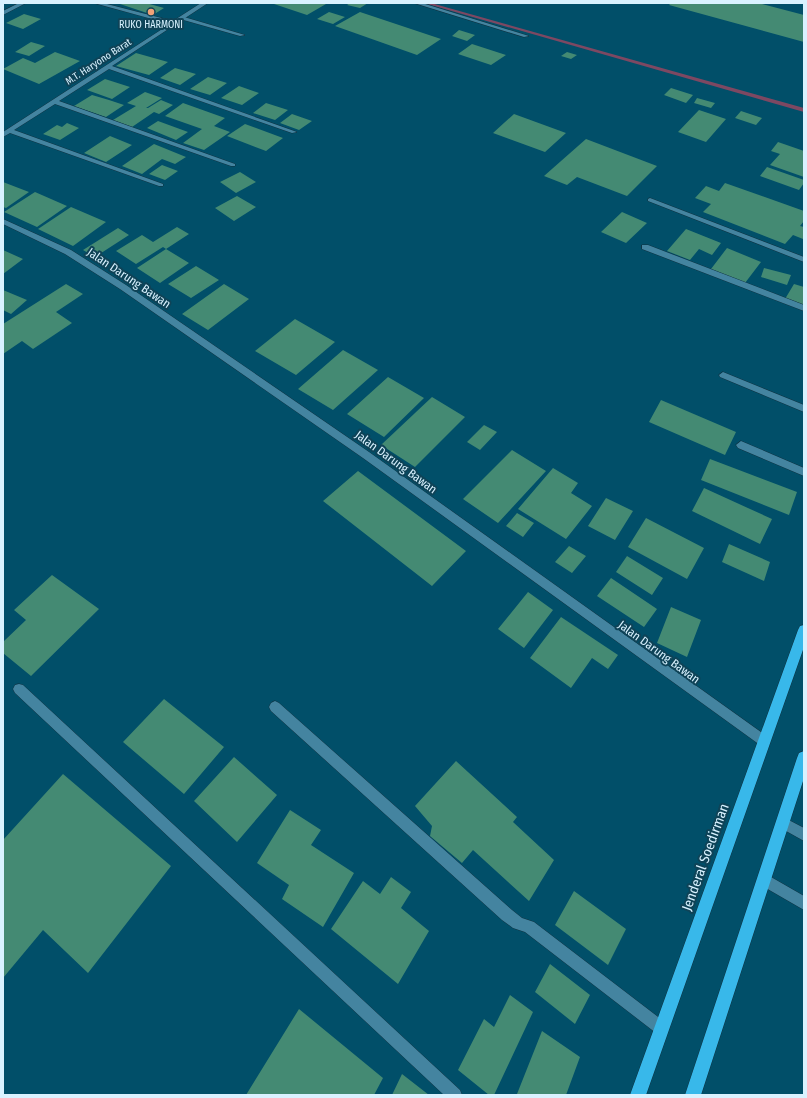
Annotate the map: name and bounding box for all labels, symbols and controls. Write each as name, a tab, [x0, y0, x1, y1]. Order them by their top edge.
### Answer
marker: RUKO HARMONI	[146, 7, 156, 17]
place label: RUKO HARMONI	[119, 19, 183, 31]
street label: M.T. Haryono Barat	[63, 36, 134, 88]
street label: Jalan Darung Bawan	[85, 245, 173, 311]
street label: Jalan Darung Bawan	[352, 428, 440, 496]
street label: Jalan Darung Bawan	[615, 618, 703, 686]
street label: Jenderal Soedirman	[678, 801, 733, 913]

